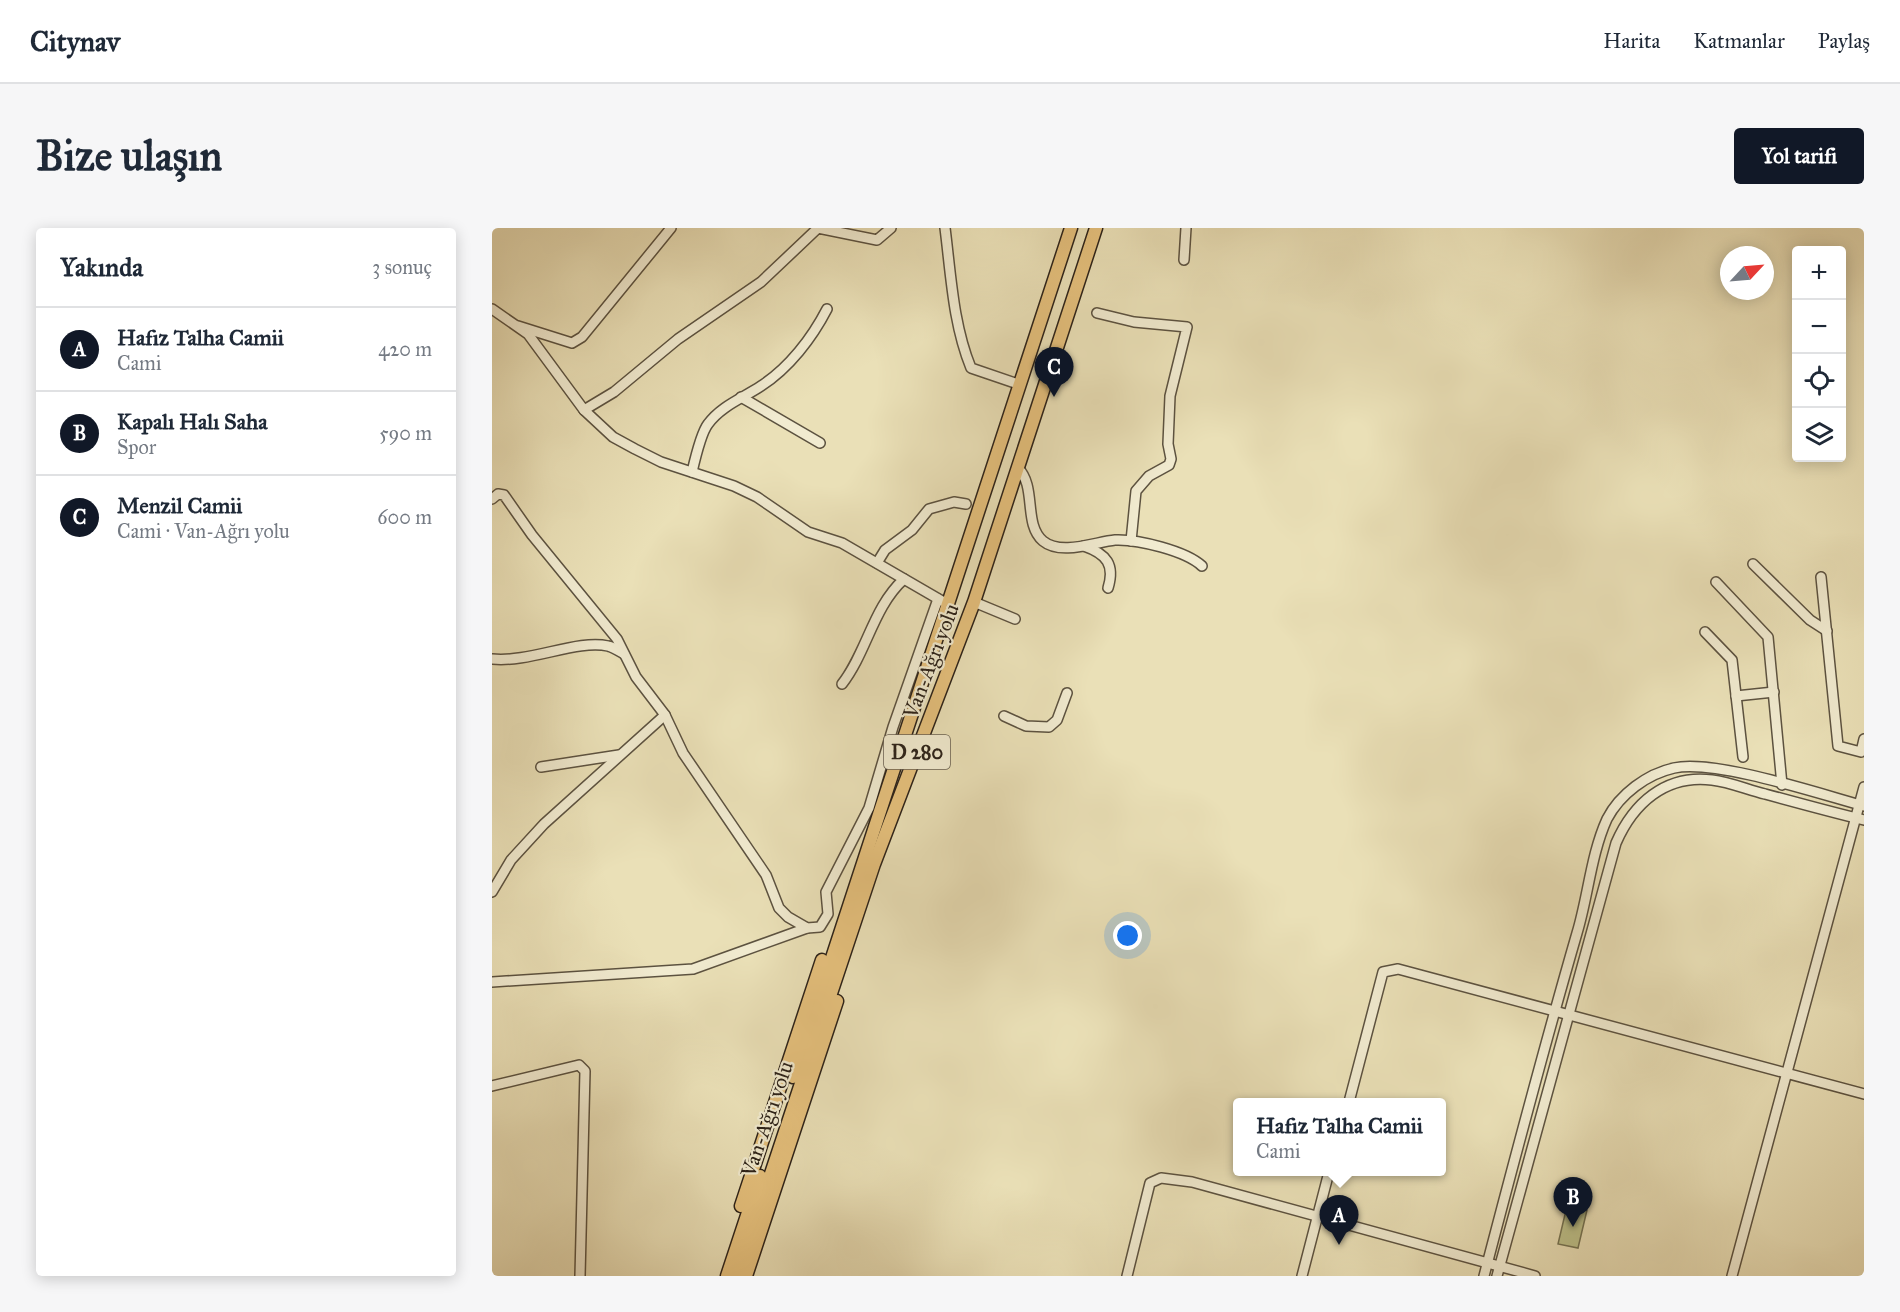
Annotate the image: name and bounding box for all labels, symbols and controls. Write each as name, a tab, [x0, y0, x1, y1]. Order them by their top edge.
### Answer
text: Citynav	[30, 24, 120, 59]
text: Harita	[1603, 28, 1660, 54]
text: Katmanlar	[1693, 28, 1785, 54]
text: Paylaş	[1818, 28, 1870, 54]
button: Yol tarifi	[1734, 128, 1864, 184]
text: Bize ulaşın	[36, 130, 222, 182]
north arrow	[1720, 246, 1774, 300]
map controls	[1792, 246, 1846, 462]
button: +	[1792, 246, 1846, 300]
text: Yakında	[60, 251, 143, 283]
text: 3 sonuç	[372, 255, 432, 279]
button: −	[1792, 300, 1846, 354]
text: Hafız Talha Camii	[117, 324, 284, 351]
text: A	[73, 337, 86, 361]
text: 420 m	[378, 337, 432, 361]
pin: C	[1034, 348, 1074, 397]
text: Cami	[117, 351, 161, 375]
button: locate	[1792, 354, 1846, 408]
text: Kapalı Halı Saha	[117, 408, 267, 435]
button: layers	[1792, 408, 1846, 462]
text: B	[73, 421, 86, 445]
text: 590 m	[379, 421, 432, 445]
text: Spor	[117, 435, 156, 459]
text: Menzil Camii	[117, 492, 242, 519]
text: C	[73, 505, 86, 529]
text: 600 m	[377, 505, 432, 529]
text: Cami · Van-Ağrı yolu	[117, 519, 290, 543]
street label: Van-Ağrı yolu	[897, 600, 965, 723]
road number: D 280	[884, 735, 950, 769]
your location	[1113, 921, 1142, 950]
street label: Van-Ağrı yolu	[735, 1058, 799, 1181]
popup	[1233, 1098, 1446, 1176]
text: Hafız Talha Camii	[1256, 1112, 1423, 1139]
text: Cami	[1256, 1139, 1300, 1163]
pin: B	[1554, 1178, 1592, 1227]
pin: A	[1320, 1196, 1358, 1245]

